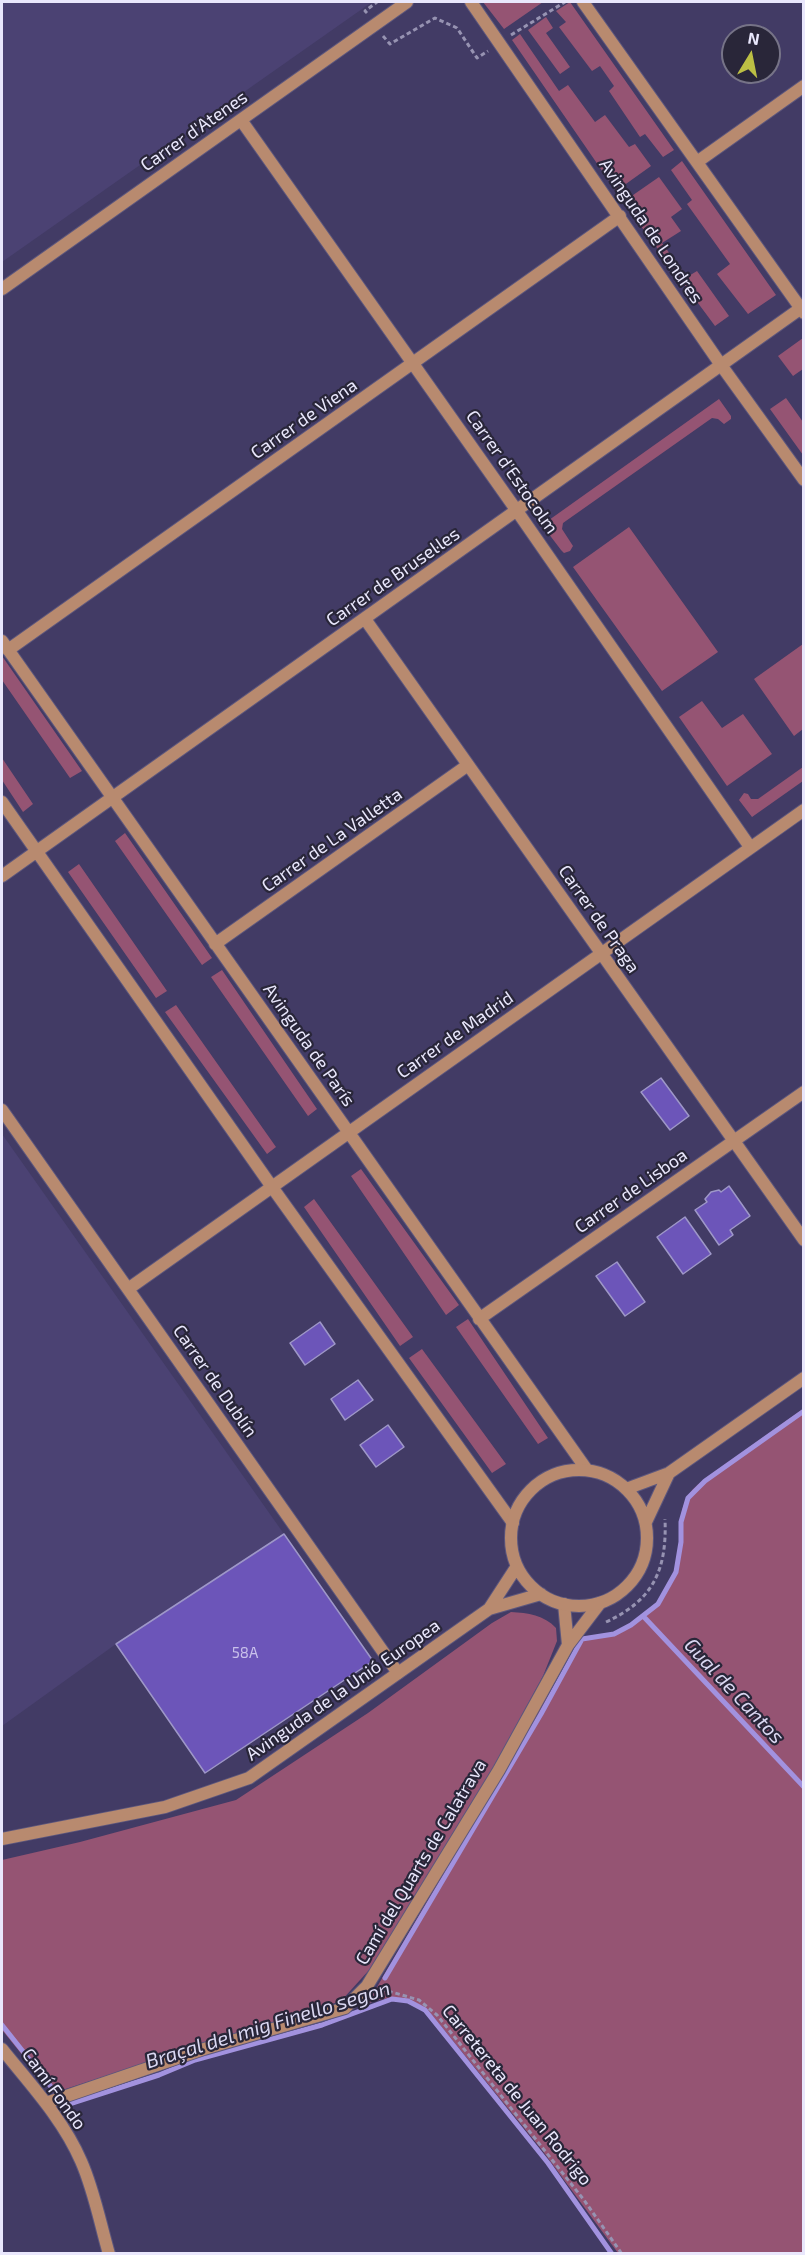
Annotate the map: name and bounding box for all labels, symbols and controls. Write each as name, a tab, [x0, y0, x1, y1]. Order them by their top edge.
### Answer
north arrow	[721, 24, 781, 84]
text: N	[747, 27, 761, 48]
street label: Carrer d'Atenes	[136, 86, 252, 176]
street label: Avinguda de Londres	[595, 155, 707, 307]
street label: Carrer de Viena	[247, 374, 361, 464]
street label: Carrer d'Estocolm	[461, 406, 563, 538]
street label: Carrer de Brusel·les	[322, 523, 464, 631]
street label: Carrer de La Valletta	[258, 783, 406, 897]
street label: Carrer de Praga	[554, 861, 644, 977]
street label: Avinguda de París	[259, 979, 359, 1111]
street label: Carrer de Madrid	[393, 987, 517, 1083]
street label: Carrer de Lisboa	[571, 1144, 691, 1238]
street label: Carrer de Dublín	[168, 1321, 262, 1441]
street label: Avinguda de la Unió Europea	[242, 1615, 444, 1765]
water label: Gual de Cantos	[679, 1633, 789, 1749]
house number: 58A	[232, 1644, 258, 1662]
street label: Camí del Quarts de Calatrava	[351, 1755, 491, 1969]
water label: Braçal del mig Finello segon	[143, 1976, 393, 2074]
street label: Carretereta de Juan Rodrigo	[437, 2000, 597, 2190]
street label: Camí Fondo	[17, 2044, 91, 2134]

